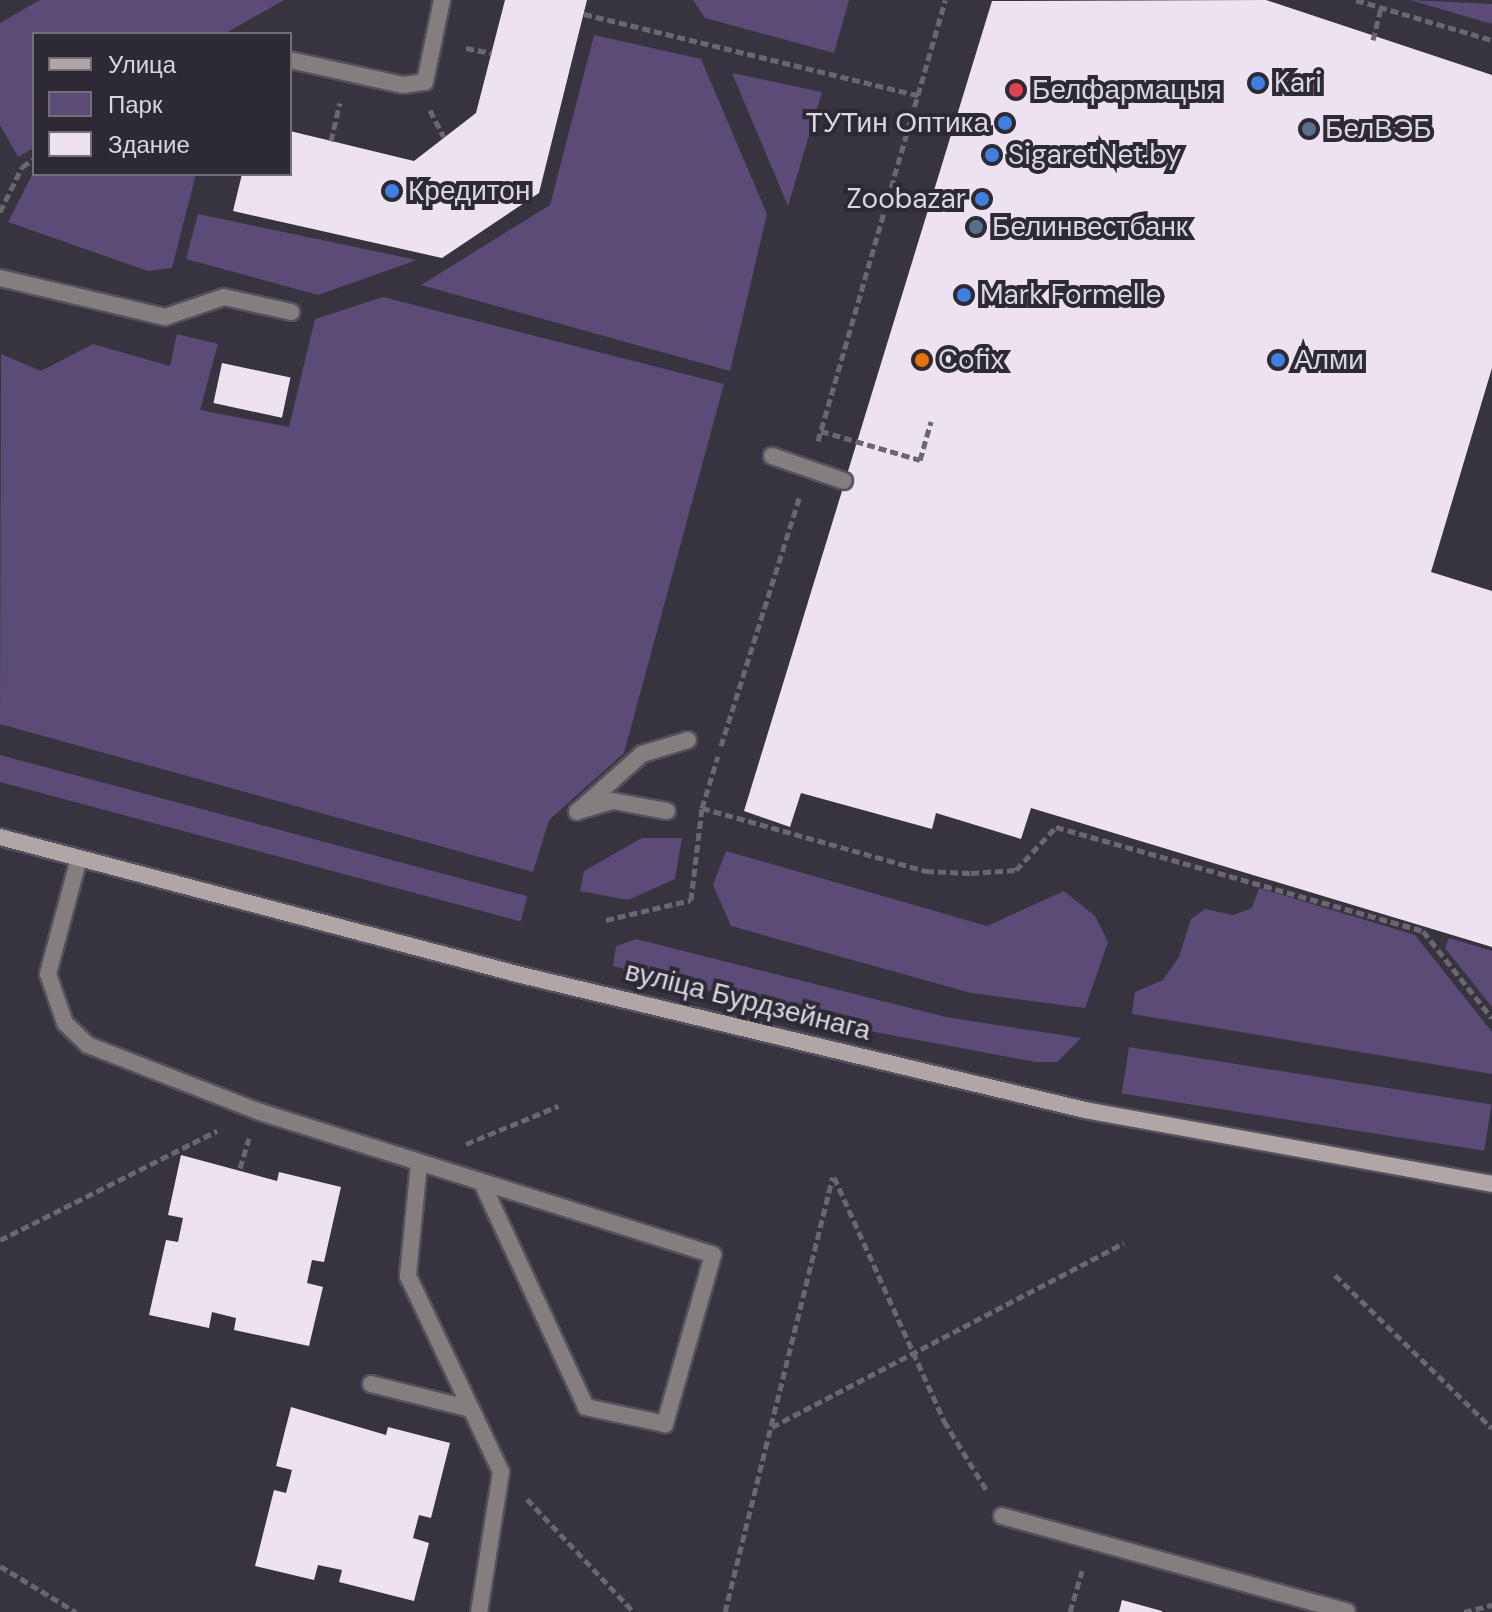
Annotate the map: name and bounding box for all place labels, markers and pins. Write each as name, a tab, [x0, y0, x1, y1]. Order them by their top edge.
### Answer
place label: Kari	[1274, 66, 1322, 100]
place label: Белфармацыя	[1032, 73, 1222, 107]
marker: Kari	[1249, 74, 1267, 92]
marker: Белфармацыя	[1007, 81, 1025, 99]
place label: ТУТин Оптика	[806, 106, 989, 140]
place label: БелВЭБ	[1325, 112, 1432, 146]
marker: ТУТин Оптика	[996, 114, 1014, 132]
marker: БелВЭБ	[1300, 120, 1318, 138]
place label: SigaretNet.by	[1008, 138, 1181, 172]
marker: SigaretNet.by	[983, 146, 1001, 164]
place label: Кредитон	[408, 174, 530, 208]
marker: Кредитон	[383, 182, 401, 200]
place label: Zoobazar	[846, 182, 966, 216]
marker: Zoobazar	[973, 190, 991, 208]
place label: Белинвестбанк	[992, 210, 1188, 244]
marker: Белинвестбанк	[967, 218, 985, 236]
place label: Mark Formelle	[980, 278, 1161, 312]
marker: Mark Formelle	[955, 286, 973, 304]
place label: Cofix	[938, 343, 1004, 377]
place label: Алми	[1294, 343, 1364, 377]
marker: Cofix	[913, 351, 931, 369]
marker: Алми	[1269, 351, 1287, 369]

